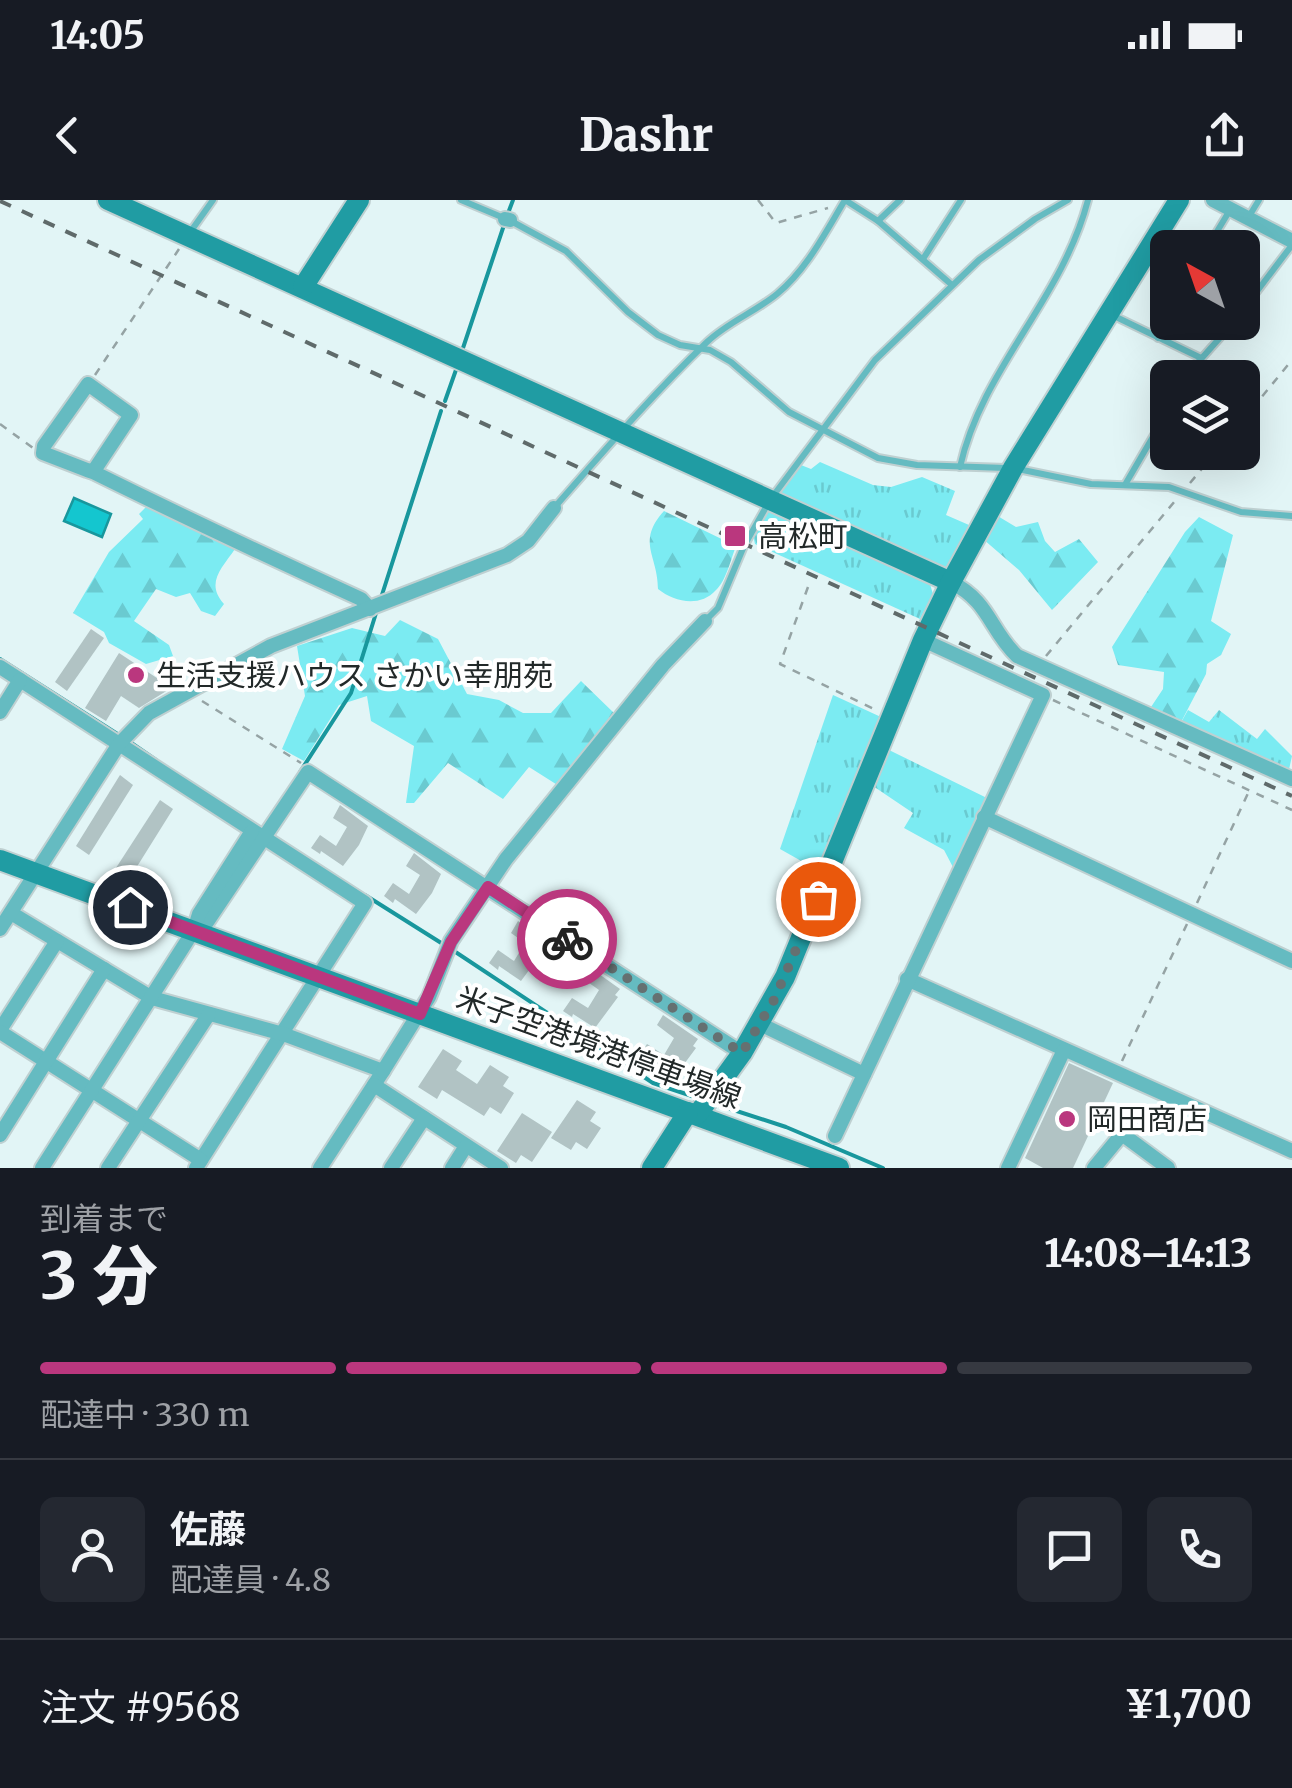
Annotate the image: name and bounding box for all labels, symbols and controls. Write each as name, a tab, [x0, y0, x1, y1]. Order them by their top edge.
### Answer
text: 14:05	[50, 12, 145, 59]
text: Dashr	[579, 107, 713, 163]
icon: back	[40, 108, 95, 163]
icon: share	[1197, 108, 1252, 163]
north arrow	[1150, 230, 1260, 340]
map controls	[1150, 230, 1260, 470]
button: layers	[1150, 360, 1260, 470]
place label: 高松町	[758, 517, 848, 555]
marker: 高松町	[722, 523, 748, 549]
place label: 生活支援ハウス さかい幸朋苑	[156, 656, 553, 694]
marker: 生活支援ハウス さかい幸朋苑	[125, 664, 147, 686]
pin	[776, 857, 861, 942]
pin	[88, 865, 173, 950]
icon: bag	[791, 872, 846, 927]
icon: home	[103, 880, 158, 935]
courier	[517, 889, 617, 989]
icon: bike	[540, 912, 595, 967]
street label: 米子空港境港停車場線	[452, 978, 746, 1116]
place label: 岡田商店	[1087, 1100, 1207, 1138]
marker: 岡田商店	[1056, 1108, 1078, 1130]
text: 到着まで	[40, 1199, 168, 1239]
text: 14:08–14:13	[1044, 1230, 1252, 1277]
text: 3 分	[40, 1235, 158, 1317]
text: 配達中 · 330 m	[40, 1395, 250, 1435]
button: person	[40, 1497, 145, 1602]
button: chat	[1017, 1497, 1122, 1602]
button: phone	[1147, 1497, 1252, 1602]
text: 佐藤	[170, 1506, 246, 1553]
text: 配達員 · 4.8	[170, 1560, 331, 1600]
text: ¥1,700	[1125, 1681, 1252, 1728]
text: 注文 #9568	[40, 1684, 241, 1731]

